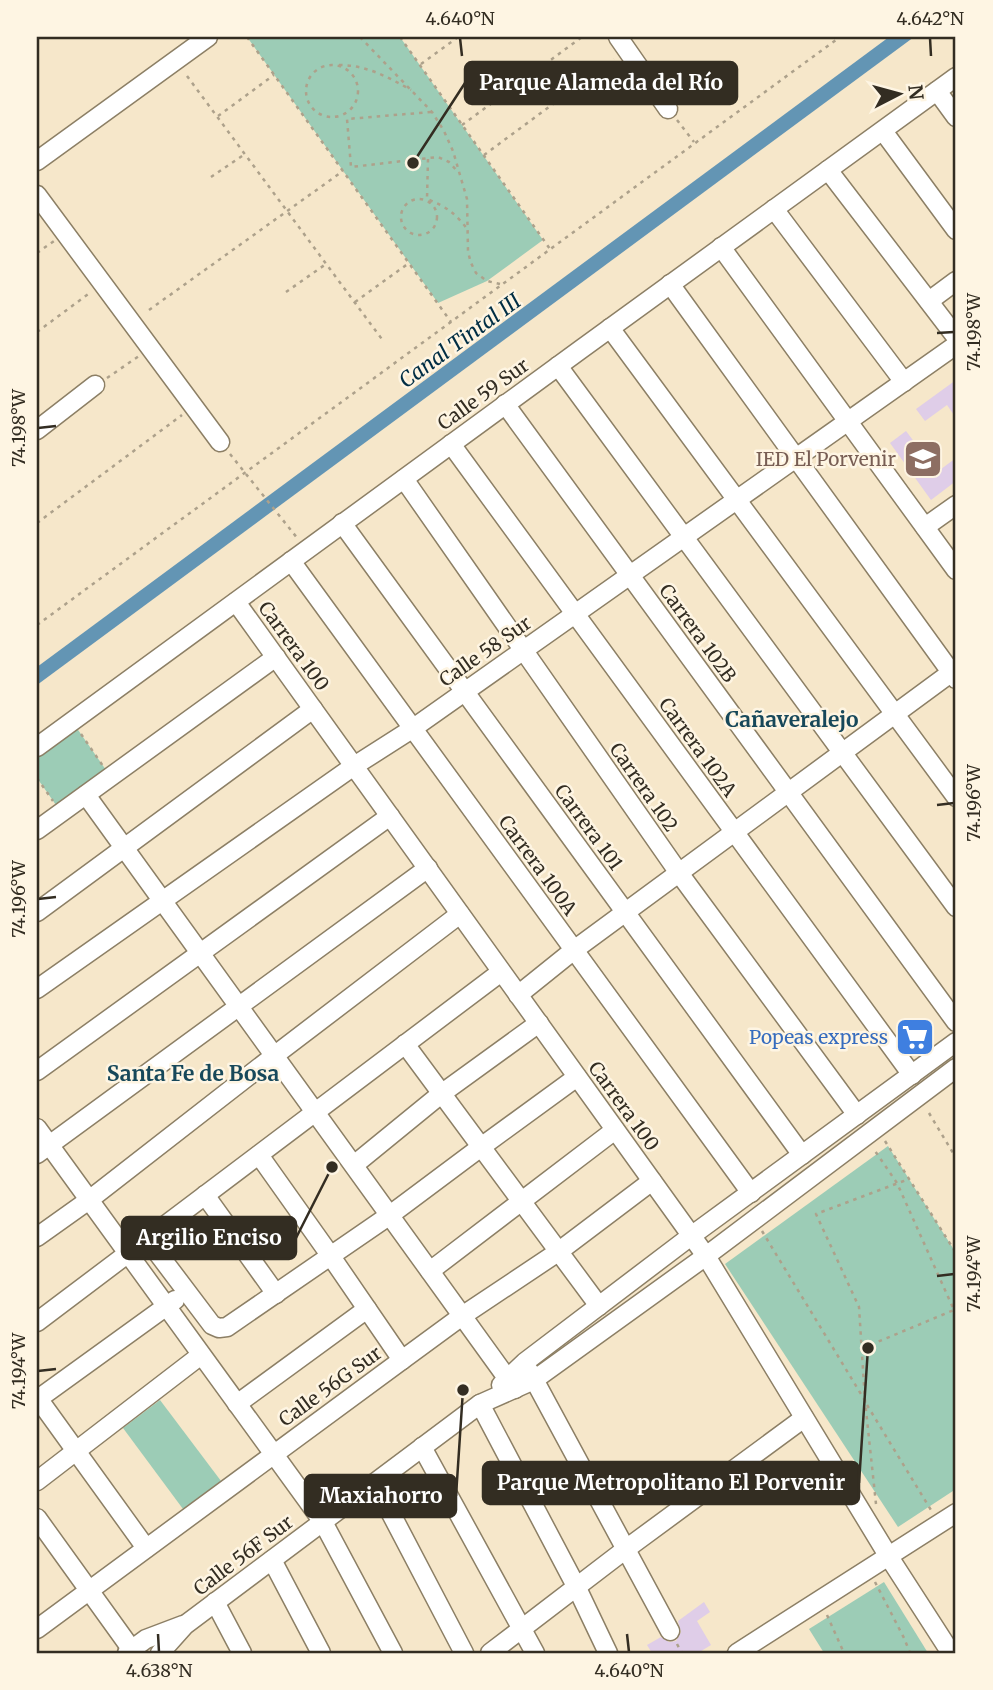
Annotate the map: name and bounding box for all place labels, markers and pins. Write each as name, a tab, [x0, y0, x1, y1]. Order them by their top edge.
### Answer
callout: Parque Alameda del Río	[465, 62, 737, 104]
school or university icon: IED El Porvenir	[902, 438, 944, 480]
place label: IED El Porvenir	[756, 447, 896, 471]
supermarket icon: Popeas express	[894, 1016, 936, 1058]
place label: Popeas express	[749, 1025, 888, 1049]
callout: Argilio Enciso	[122, 1217, 296, 1259]
callout: Parque Metropolitano El Porvenir	[483, 1462, 859, 1504]
callout: Maxiahorro	[305, 1475, 456, 1517]

